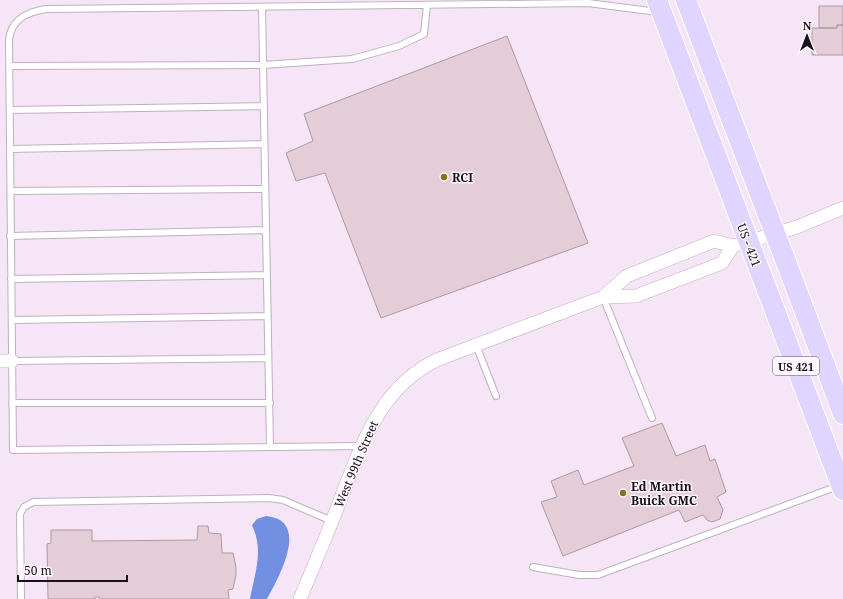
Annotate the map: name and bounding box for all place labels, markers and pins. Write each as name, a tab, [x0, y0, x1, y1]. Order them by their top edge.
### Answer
place label: RCI	[452, 169, 473, 186]
marker: RCI	[439, 172, 449, 182]
place label: Ed Martin Buick GMC	[631, 478, 697, 509]
marker: Ed Martin Buick GMC	[618, 488, 628, 498]

